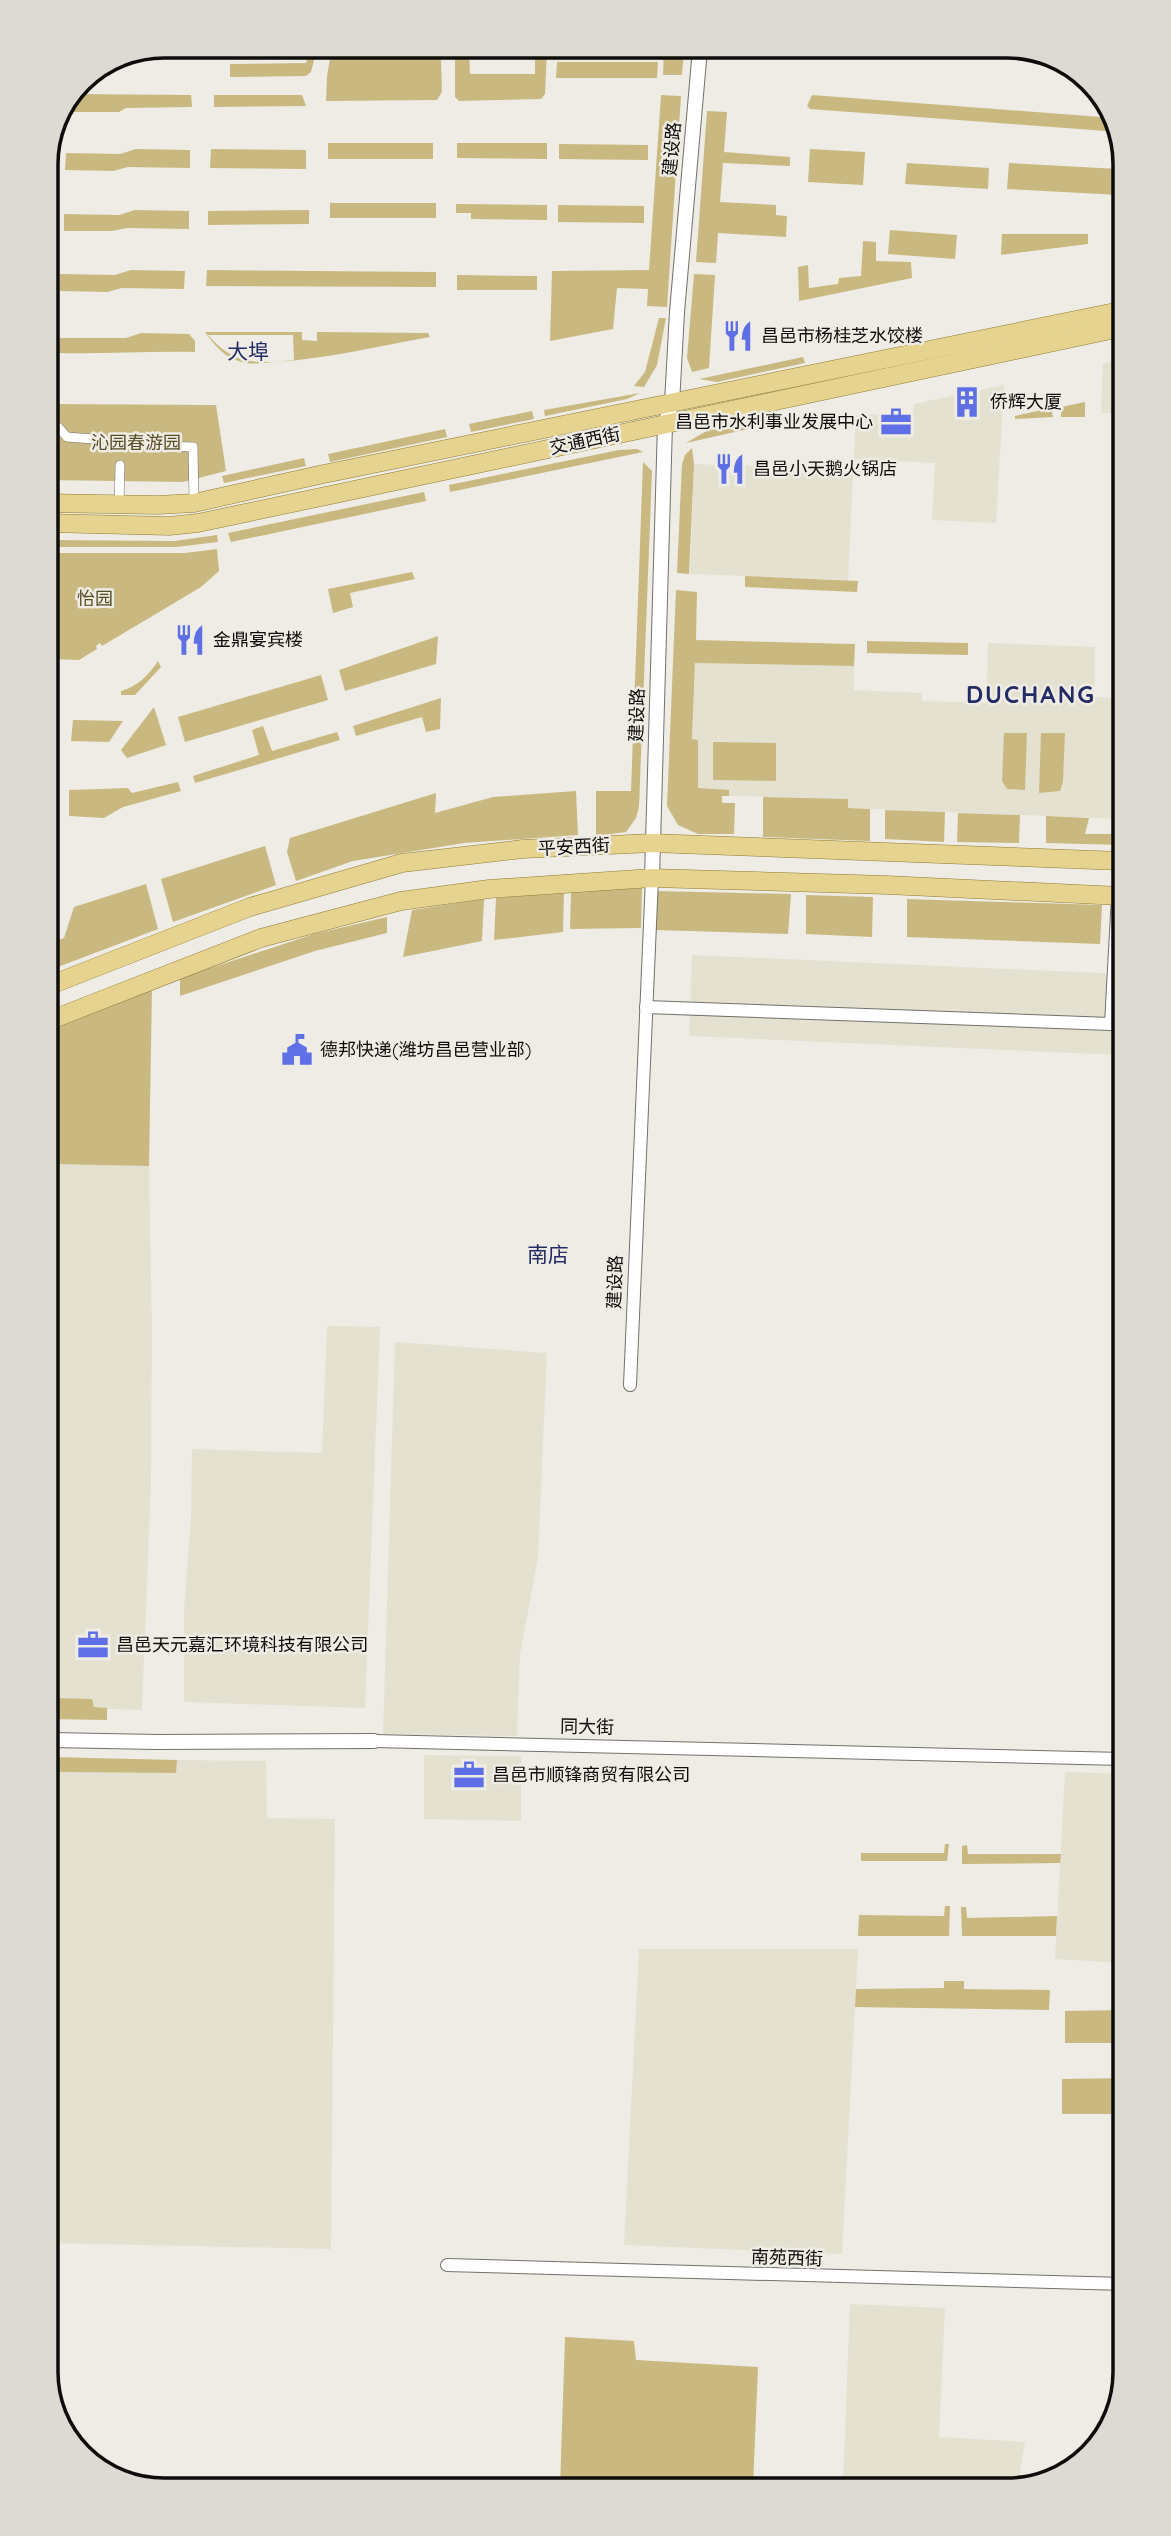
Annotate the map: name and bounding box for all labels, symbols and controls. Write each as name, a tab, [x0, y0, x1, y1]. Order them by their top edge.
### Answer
street label: 建设路	[658, 121, 685, 177]
restaurant icon: 昌邑市杨桂芝水饺楼	[721, 319, 755, 353]
place label: 昌邑市杨桂芝水饺楼	[761, 324, 923, 347]
district label: 大埠	[227, 338, 269, 364]
building icon: 侨辉大厦	[950, 385, 984, 419]
place label: 侨辉大厦	[990, 390, 1062, 413]
office icon: 昌邑市水利事业发展中心	[879, 405, 913, 439]
place label: 昌邑市水利事业发展中心	[675, 410, 873, 433]
street label: 交通西街	[547, 422, 623, 459]
park label: 沁园春游园	[91, 431, 181, 454]
restaurant icon: 昌邑小天鹅火锅店	[713, 452, 747, 486]
place label: 昌邑小天鹅火锅店	[753, 457, 897, 480]
park label: 怡园	[77, 587, 113, 610]
restaurant icon: 金鼎宴宾楼	[173, 623, 207, 657]
place label: 金鼎宴宾楼	[213, 628, 303, 651]
district label: DUCHANG	[966, 679, 1096, 709]
street label: 建设路	[624, 688, 649, 742]
street label: 平安西街	[537, 833, 611, 860]
public building icon: 德邦快递(潍坊昌邑营业部)	[280, 1033, 314, 1067]
place label: 德邦快递(潍坊昌邑营业部)	[320, 1038, 531, 1061]
district label: 南店	[527, 1241, 569, 1267]
street label: 建设路	[602, 1255, 627, 1309]
office icon: 昌邑天元嘉汇环境科技有限公司	[76, 1628, 110, 1662]
place label: 昌邑天元嘉汇环境科技有限公司	[116, 1633, 368, 1656]
street label: 同大街	[560, 1715, 614, 1738]
office icon: 昌邑市顺锋商贸有限公司	[452, 1758, 486, 1792]
place label: 昌邑市顺锋商贸有限公司	[492, 1763, 690, 1786]
street label: 南苑西街	[751, 2245, 823, 2270]

